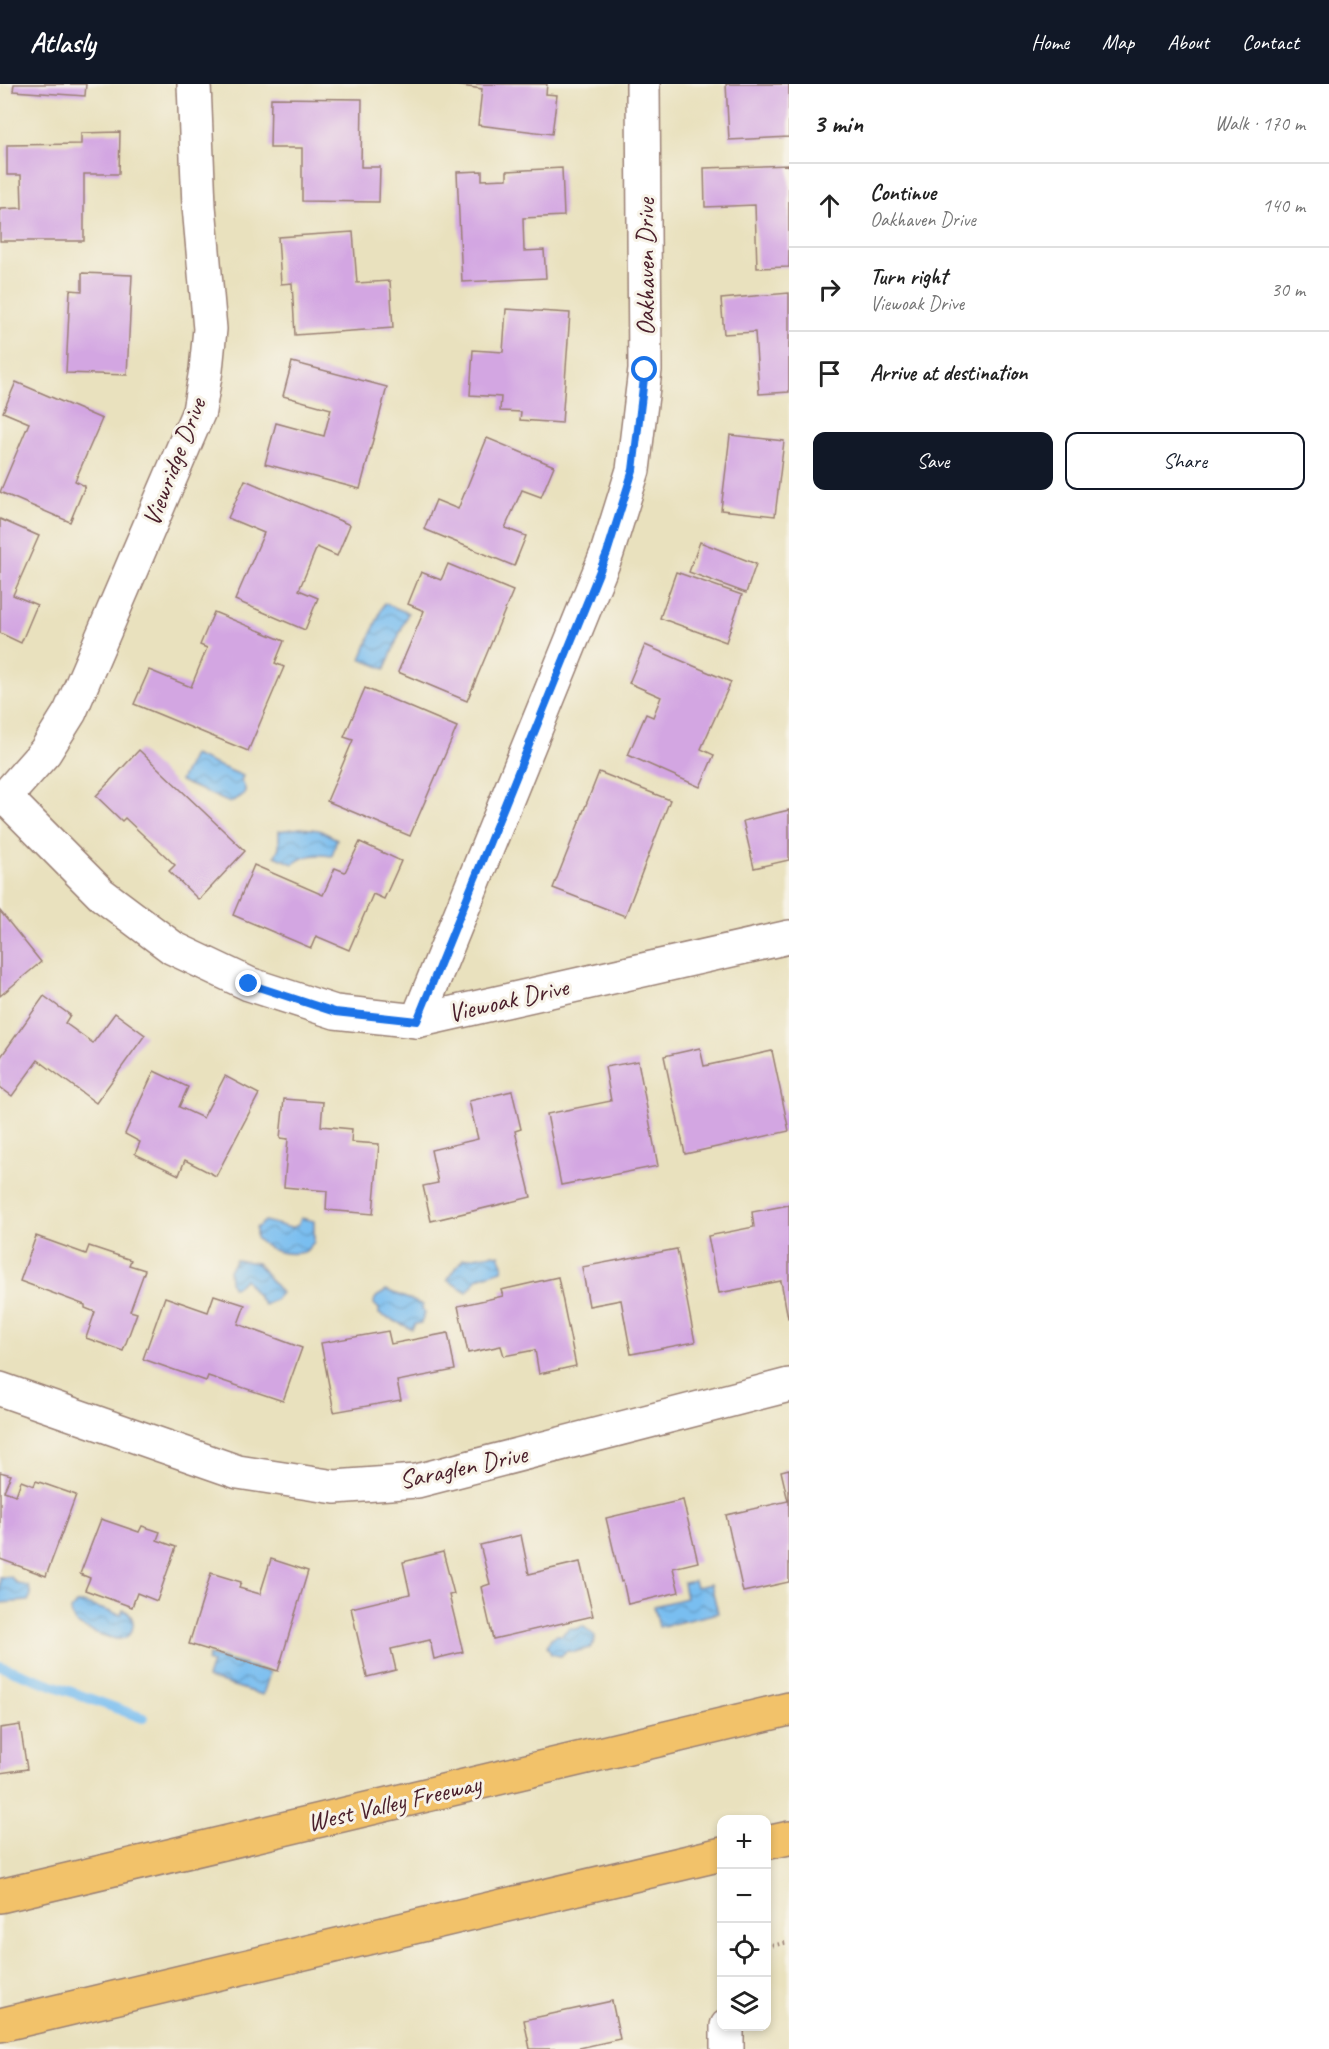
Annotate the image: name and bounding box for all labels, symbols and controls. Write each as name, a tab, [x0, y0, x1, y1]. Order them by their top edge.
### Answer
text: Atlasly	[30, 25, 95, 60]
text: Home	[1031, 29, 1069, 55]
text: Map	[1102, 29, 1134, 55]
text: About	[1167, 29, 1209, 55]
text: Contact	[1242, 29, 1299, 55]
text: 3 min	[813, 107, 863, 140]
text: Walk · 170 m	[1215, 111, 1305, 136]
text: Continue	[870, 179, 936, 207]
icon: ahead	[813, 189, 846, 222]
text: 140 m	[1262, 193, 1305, 218]
street label: Oakhaven Drive	[629, 197, 662, 336]
text: Oakhaven Drive	[870, 207, 976, 232]
text: Turn right	[870, 263, 947, 291]
icon: right	[813, 273, 846, 306]
text: 30 m	[1271, 277, 1305, 302]
text: Viewoak Drive	[870, 291, 964, 316]
route start	[631, 356, 657, 382]
icon: arrive	[813, 357, 846, 390]
text: Arrive at destination	[870, 359, 1027, 387]
street label: Viewridge Drive	[135, 392, 214, 531]
button: Save	[813, 432, 1053, 490]
button: Share	[1065, 432, 1305, 490]
route end	[235, 970, 261, 996]
street label: Viewoak Drive	[445, 970, 573, 1030]
street label: Saraglen Drive	[396, 1437, 531, 1497]
street label: West Valley Freeway	[304, 1767, 486, 1839]
map controls	[717, 1815, 771, 2031]
button: +	[717, 1815, 771, 1869]
button: −	[717, 1869, 771, 1923]
button: locate	[717, 1923, 771, 1977]
button: layers	[717, 1977, 771, 2031]

